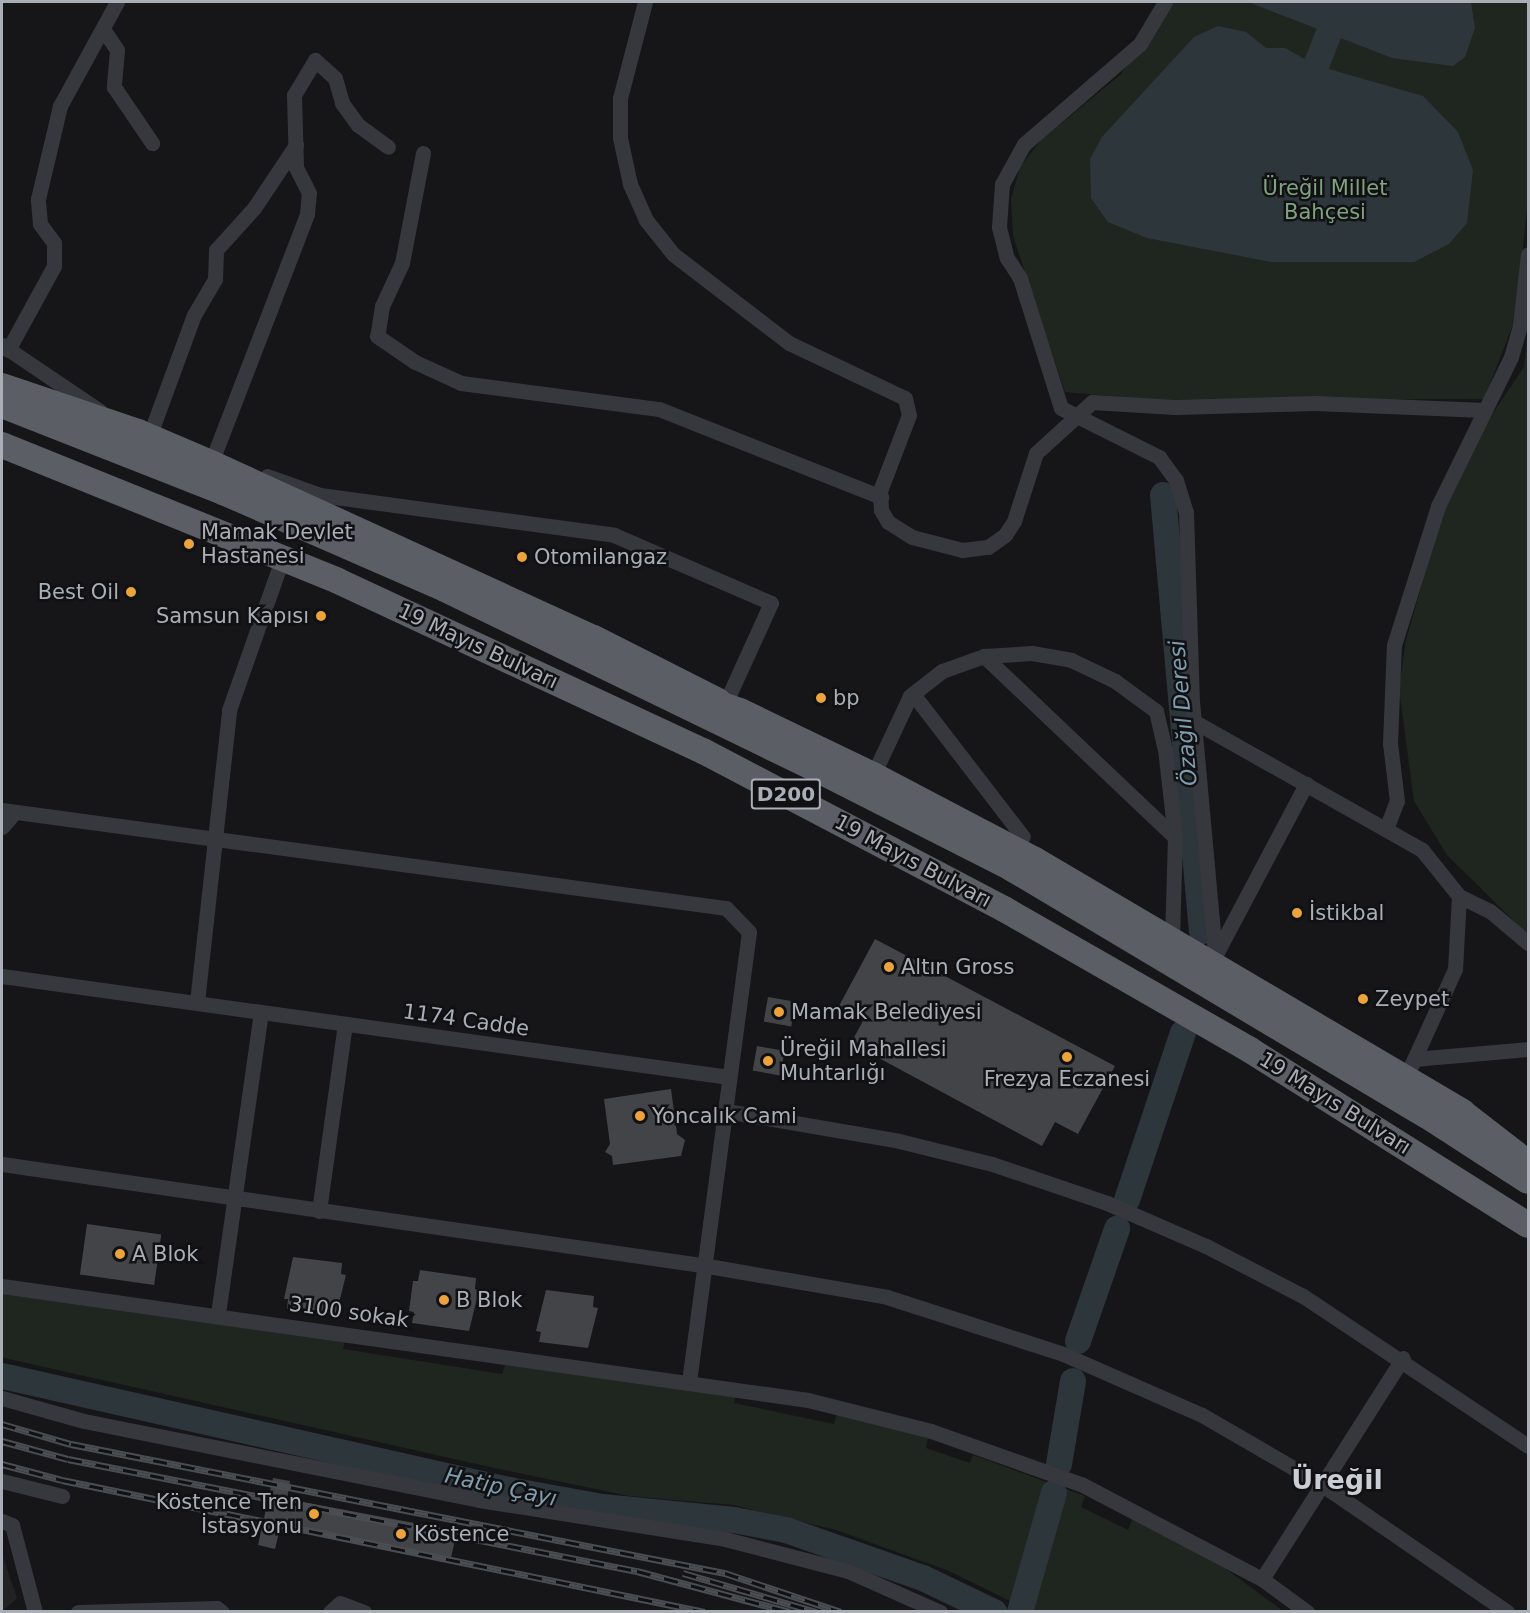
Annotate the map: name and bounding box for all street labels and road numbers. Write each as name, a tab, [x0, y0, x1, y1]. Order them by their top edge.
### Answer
street label: 19 Mayıs Bulvarı	[394, 598, 562, 694]
road number: D200	[750, 777, 822, 811]
street label: 19 Mayıs Bulvarı	[830, 809, 996, 913]
street label: 1174 Cadde	[401, 999, 531, 1041]
street label: 19 Mayıs Bulvarı	[1255, 1046, 1415, 1160]
street label: 3100 sokak	[287, 1291, 411, 1333]

